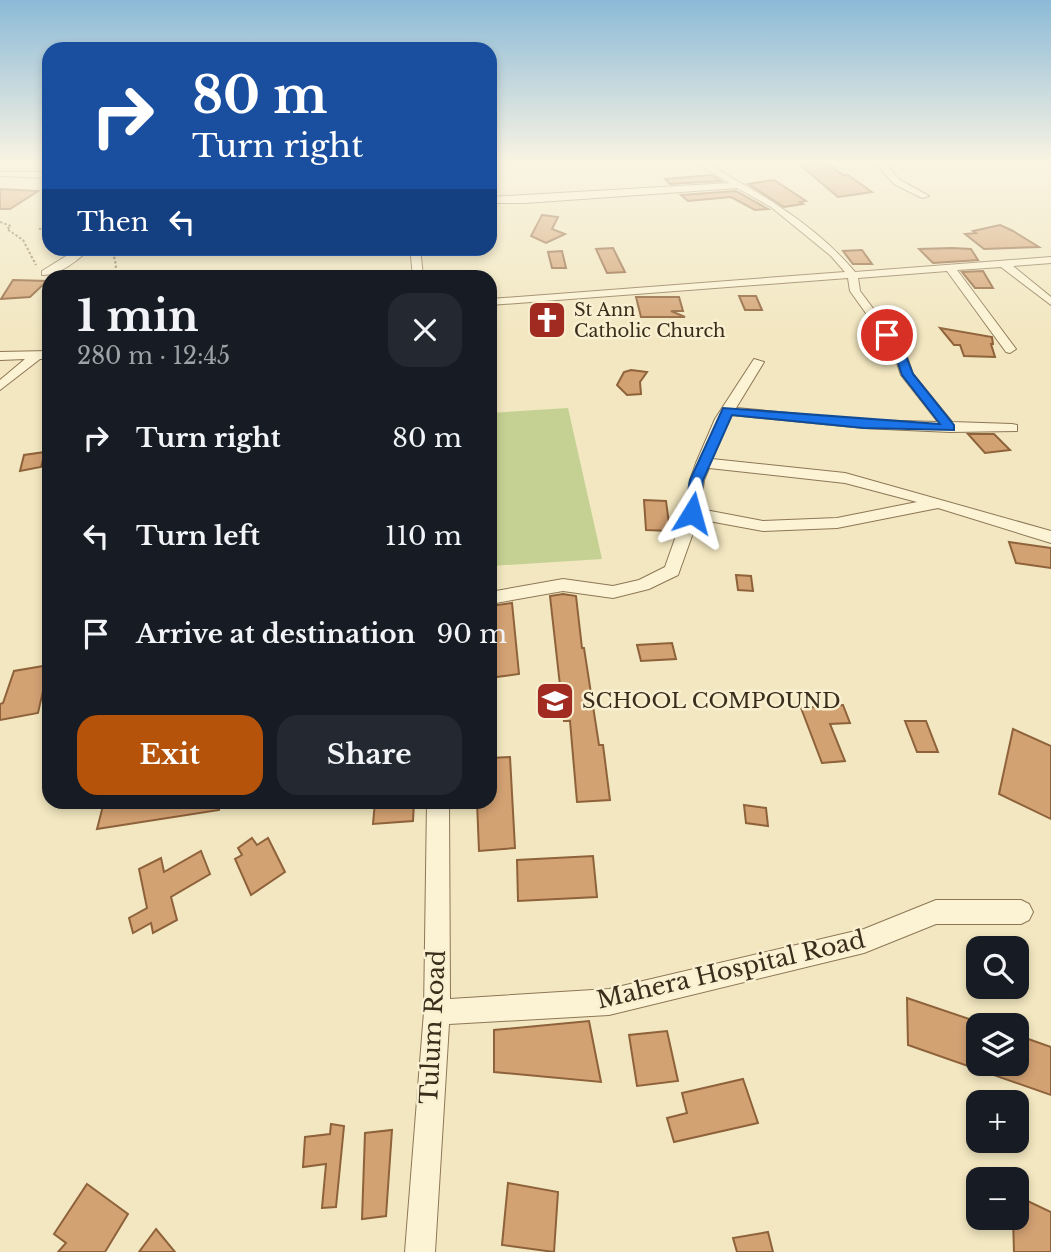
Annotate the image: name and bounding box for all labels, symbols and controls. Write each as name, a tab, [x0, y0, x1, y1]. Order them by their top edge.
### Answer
text: 80 m	[192, 65, 327, 126]
icon: right	[77, 70, 168, 161]
text: Turn right	[192, 126, 363, 166]
icon: left	[163, 203, 201, 241]
text: Then	[77, 206, 149, 238]
text: 1 min	[77, 290, 199, 342]
button: close	[388, 293, 462, 367]
church icon: St Ann Catholic Church	[526, 299, 568, 341]
place label: St Ann Catholic Church	[574, 299, 725, 342]
pin	[857, 305, 917, 365]
icon: arrive	[868, 316, 906, 354]
text: 280 m · 12:45	[77, 342, 230, 370]
icon: right	[77, 419, 115, 457]
text: Turn right	[136, 422, 281, 454]
text: 80 m	[392, 422, 462, 454]
position arrow	[655, 476, 729, 550]
icon: left	[77, 517, 115, 555]
text: Turn left	[136, 520, 260, 552]
text: 110 m	[385, 520, 462, 552]
icon: arrive	[77, 615, 115, 653]
text: Arrive at destination	[136, 618, 416, 650]
text: 90 m	[437, 618, 507, 650]
school or university icon: SCHOOL COMPOUND	[534, 680, 576, 722]
place label: SCHOOL COMPOUND	[582, 688, 841, 714]
button: Exit	[77, 715, 263, 795]
button: Share	[277, 715, 462, 795]
street label: Mahera Hospital Road	[594, 924, 868, 1015]
map controls	[966, 936, 1029, 1230]
button: search	[966, 936, 1029, 999]
street label: Tulum Road	[414, 949, 451, 1105]
button: layers	[966, 1013, 1029, 1076]
button: +	[966, 1090, 1029, 1153]
button: −	[966, 1167, 1029, 1230]

